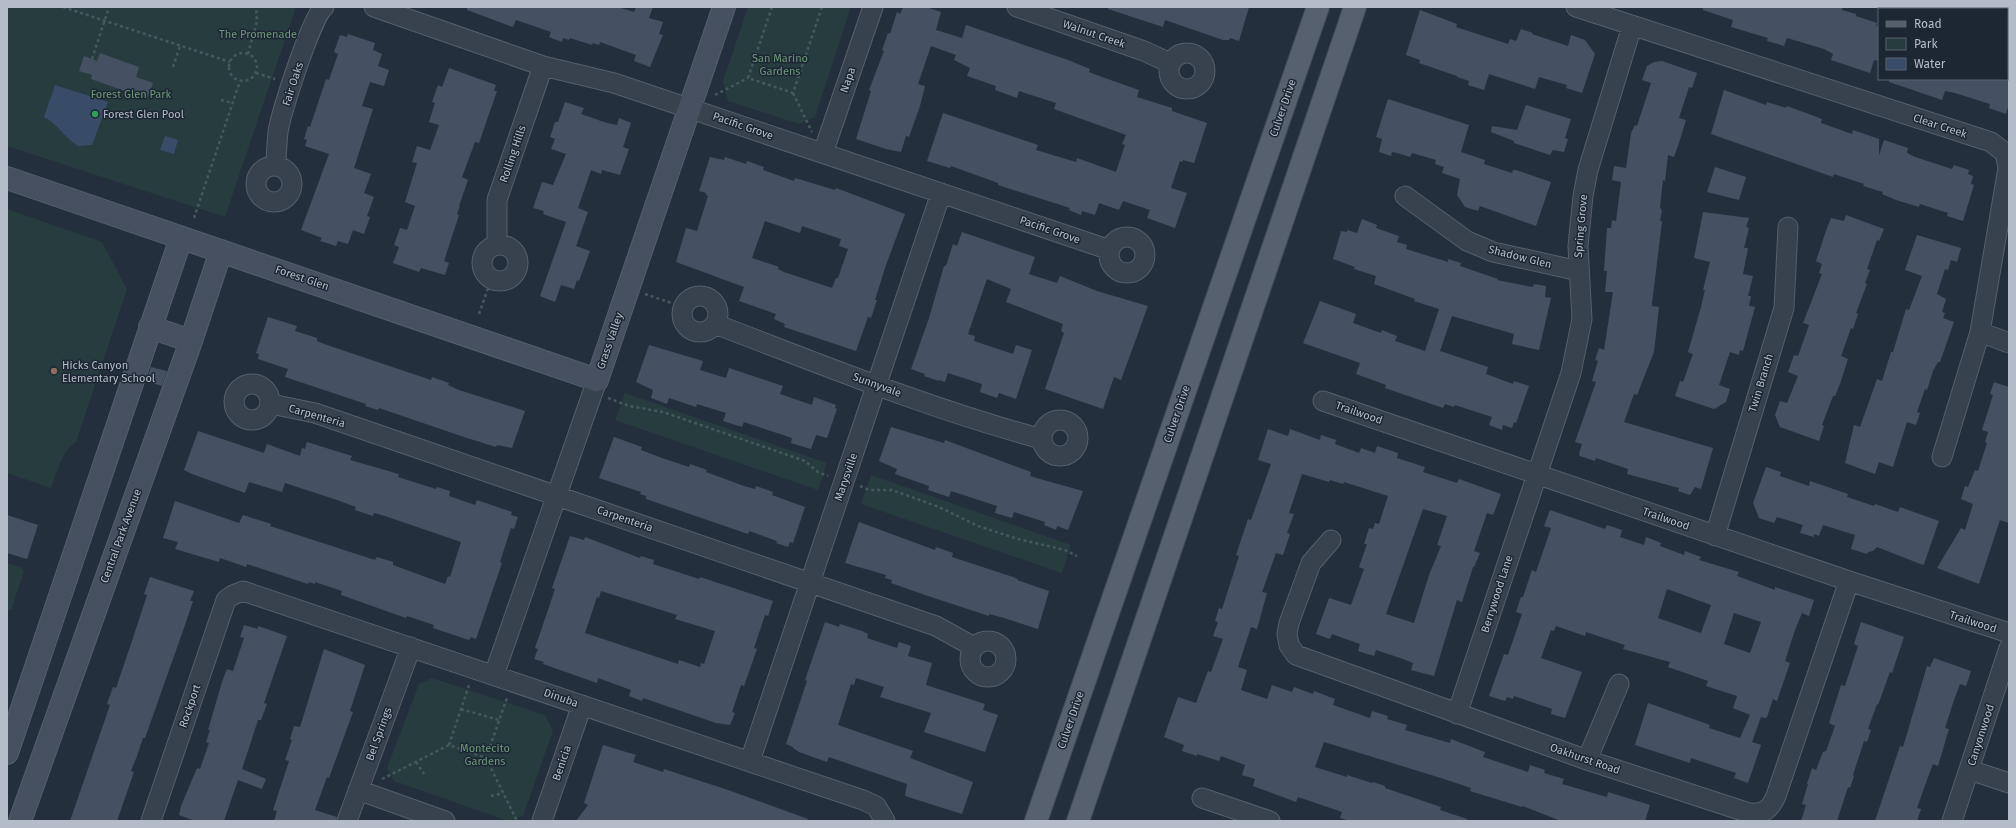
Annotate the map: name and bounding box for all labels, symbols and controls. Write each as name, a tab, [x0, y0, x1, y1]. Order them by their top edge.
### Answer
legend	[1878, 8, 2008, 80]
street label: Walnut Creek	[1061, 17, 1127, 51]
text: Road	[1914, 17, 1942, 31]
park label: The Promenade	[219, 28, 297, 41]
text: Park	[1914, 37, 1938, 51]
park label: San Marino Gardens	[752, 52, 808, 78]
text: Water	[1914, 57, 1946, 71]
street label: Fair Oaks	[280, 60, 306, 108]
street label: Napa	[838, 66, 858, 94]
street label: Culver Drive	[1267, 78, 1299, 138]
park label: Forest Glen Park	[91, 88, 172, 101]
place label: Forest Glen Pool	[103, 108, 184, 121]
marker: Forest Glen Pool	[90, 109, 100, 119]
street label: Pacific Grove	[711, 110, 775, 142]
street label: Clear Creek	[1911, 111, 1969, 141]
street label: Rolling Hills	[497, 124, 529, 184]
street label: Spring Grove	[1572, 194, 1590, 258]
street label: Pacific Grove	[1018, 214, 1082, 246]
street label: Shadow Glen	[1487, 243, 1553, 271]
street label: Forest Glen	[273, 263, 331, 293]
street label: Grass Valley	[594, 310, 626, 371]
street label: Twin Branch	[1746, 352, 1776, 414]
place label: Hicks Canyon Elementary School	[62, 359, 155, 385]
marker: Hicks Canyon Elementary School	[49, 366, 59, 376]
street label: Sunnyvale	[851, 370, 903, 400]
street label: Culver Drive	[1161, 384, 1193, 444]
street label: Trailwood	[1334, 399, 1384, 427]
street label: Carpenteria	[287, 402, 347, 430]
street label: Marysville	[832, 451, 860, 503]
street label: Central Park Avenue	[98, 487, 144, 585]
street label: Carpenteria	[595, 503, 655, 535]
street label: Trailwood	[1641, 505, 1691, 533]
street label: Berrywood Lane	[1478, 554, 1516, 634]
street label: Trailwood	[1948, 608, 1998, 636]
street label: Rockport	[177, 683, 203, 729]
street label: Dinuba	[542, 686, 580, 710]
street label: Culver Drive	[1055, 690, 1087, 750]
street label: Canyonwood	[1965, 703, 1997, 767]
street label: Bel Springs	[363, 705, 395, 763]
street label: Oakhurst Road	[1548, 741, 1622, 777]
park label: Montecito Gardens	[460, 742, 510, 768]
street label: Benicia	[550, 744, 574, 782]

